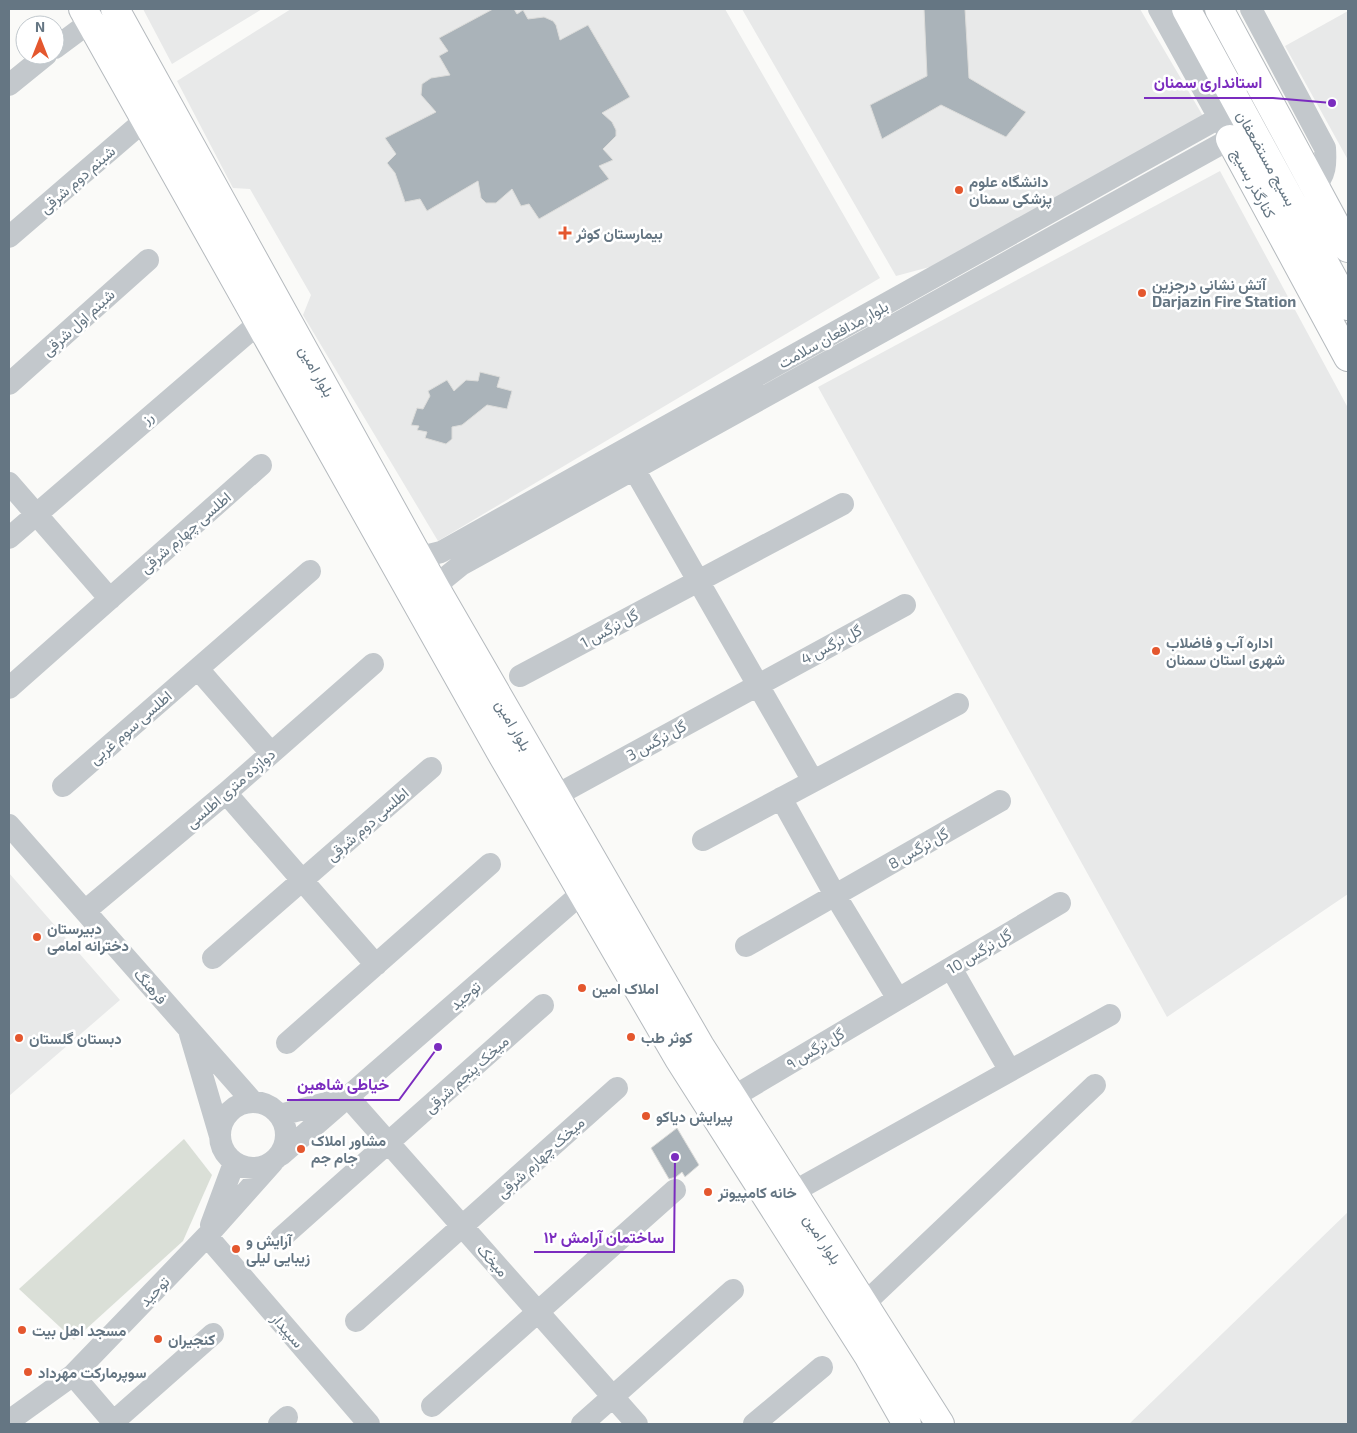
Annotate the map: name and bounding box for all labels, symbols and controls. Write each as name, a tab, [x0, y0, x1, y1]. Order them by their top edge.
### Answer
north arrow	[15, 15, 65, 65]
text: N	[35, 18, 45, 35]
callout: استانداری سمنان	[1144, 67, 1273, 98]
text: استانداری سمنان	[1154, 72, 1262, 93]
street label: بسیج مستضعفان	[1231, 107, 1301, 210]
street label: شبنم دوم شرقی	[36, 141, 120, 218]
street label: کنارگذر بسیج	[1226, 145, 1280, 223]
place label: دانشگاه علوم پزشکی سمنان	[969, 172, 1052, 209]
marker: دانشگاه علوم پزشکی سمنان	[953, 184, 965, 196]
place label: بیمارستان کوثر	[575, 224, 663, 243]
marker: بیمارستان کوثر	[558, 226, 572, 240]
place label: آتش نشانی درجزین Darjazin Fire Station	[1152, 275, 1296, 310]
street label: شبنم اول شرقی	[38, 285, 119, 361]
marker: آتش نشانی درجزین Darjazin Fire Station	[1136, 287, 1148, 299]
street label: بلوار مدافعان سلامت	[775, 296, 892, 373]
street label: بلوار امین	[294, 342, 338, 401]
street label: رز	[137, 407, 157, 429]
street label: اطلسی چهارم شرقی	[136, 488, 235, 578]
street label: گل نرگس 1	[577, 605, 642, 653]
street label: گل نرگس 4	[797, 620, 866, 669]
place label: اداره آب و فاضلاب شهری استان سمنان	[1166, 633, 1285, 669]
marker: اداره آب و فاضلاب شهری استان سمنان	[1150, 645, 1162, 657]
street label: اطلسی سوم غربی	[85, 686, 176, 769]
street label: بلوار امین	[490, 696, 536, 755]
street label: گل نرگس 3	[623, 716, 690, 766]
street label: دوازده متری اطلسی	[182, 744, 280, 833]
street label: اطلسی دوم شرقی	[322, 783, 413, 866]
street label: گل نرگس 8	[885, 823, 953, 874]
place label: دبیرستان دخترانه امامی	[47, 919, 129, 955]
street label: گل نرگس 10	[943, 924, 1016, 979]
marker: دبیرستان دخترانه امامی	[31, 931, 43, 943]
street label: فرهنگ	[130, 965, 171, 1008]
street label: توحید	[446, 977, 485, 1014]
place label: املاک امین	[592, 979, 659, 998]
marker: املاک امین	[576, 982, 588, 994]
street label: گل نرگس ۹	[783, 1023, 849, 1074]
place label: کوثر طب	[641, 1028, 693, 1047]
place label: دبستان گلستان	[29, 1029, 122, 1048]
street label: میخک پنجم شرقی	[420, 1031, 513, 1118]
marker: کوثر طب	[625, 1031, 637, 1043]
marker: دبستان گلستان	[13, 1032, 25, 1044]
callout: خیاطی شاهین	[287, 1069, 399, 1100]
text: خیاطی شاهین	[297, 1074, 389, 1094]
place label: پیرایش دیاکو	[656, 1107, 733, 1127]
marker: پیرایش دیاکو	[640, 1110, 652, 1122]
street label: میخک چهارم شرقی	[492, 1113, 589, 1203]
place label: مشاور املاک جام جم	[311, 1131, 386, 1168]
marker: مشاور املاک جام جم	[295, 1143, 307, 1155]
place label: خانه کامپیوتر	[717, 1183, 797, 1203]
marker: خانه کامپیوتر	[702, 1186, 714, 1198]
street label: بلوار امین	[799, 1211, 846, 1269]
callout: ساختمان آرامش ۱۲	[534, 1221, 674, 1252]
text: ساختمان آرامش ۱۲	[544, 1227, 665, 1248]
place label: آرایش و زیبایی لیلی	[246, 1231, 310, 1267]
street label: میخک	[473, 1240, 512, 1281]
marker: آرایش و زیبایی لیلی	[230, 1243, 242, 1255]
street label: توحید	[135, 1272, 174, 1310]
street label: سپیدار	[266, 1308, 308, 1352]
place label: مسجد اهل بیت	[32, 1321, 126, 1340]
marker: مسجد اهل بیت	[16, 1324, 28, 1336]
place label: کنجیران	[168, 1330, 215, 1349]
marker: کنجیران	[152, 1333, 164, 1345]
place label: سوپرمارکت مهرداد	[38, 1363, 147, 1383]
marker: سوپرمارکت مهرداد	[22, 1366, 34, 1378]

